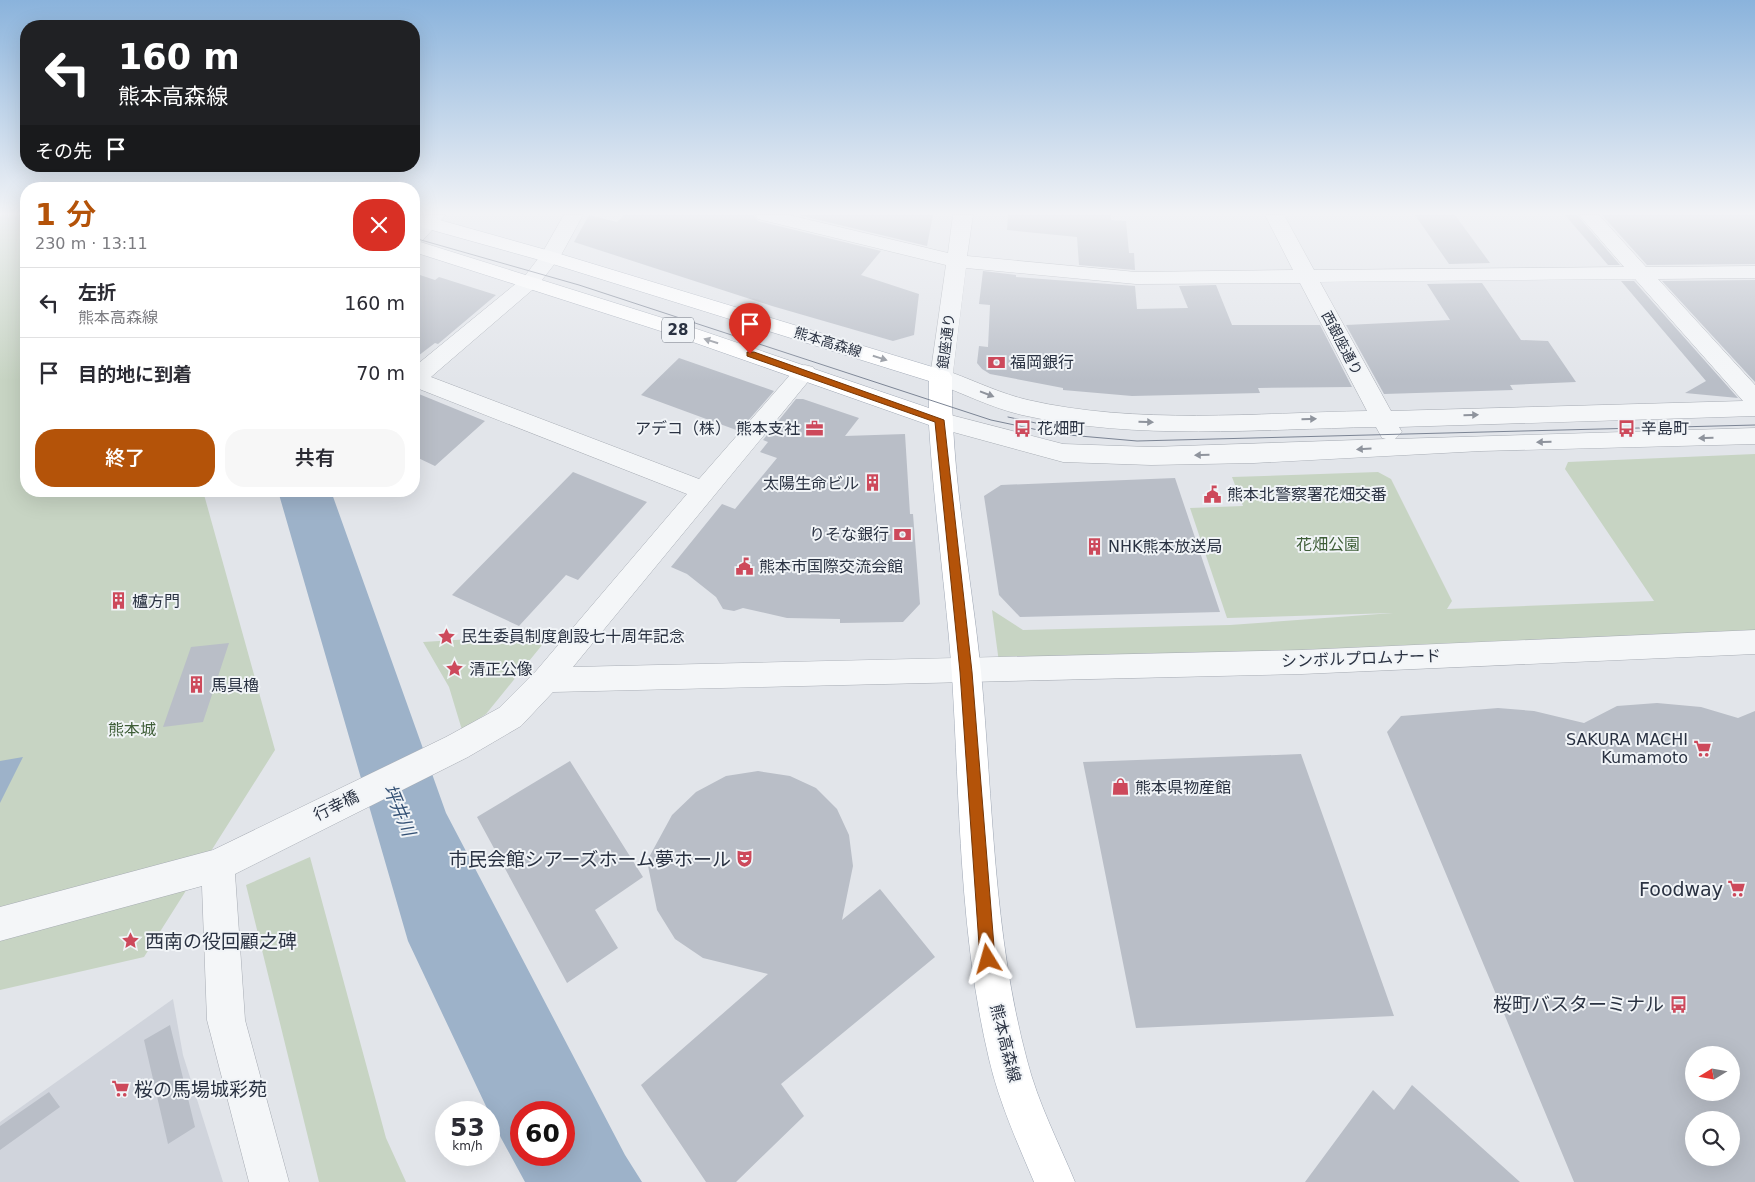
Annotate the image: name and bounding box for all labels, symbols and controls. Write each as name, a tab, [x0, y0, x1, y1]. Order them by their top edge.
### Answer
text: 160 m	[118, 37, 240, 77]
icon: left	[35, 40, 100, 105]
text: 熊本高森線	[118, 84, 228, 109]
icon: arrive	[102, 135, 130, 163]
text: その先	[35, 140, 92, 162]
text: 1 分	[35, 197, 96, 232]
button: close	[353, 199, 405, 251]
text: 230 m · 13:11	[35, 234, 148, 253]
text: 左折	[78, 281, 116, 303]
icon: left	[35, 289, 63, 317]
text: 160 m	[344, 292, 405, 314]
pin	[729, 303, 771, 354]
text: 熊本高森線	[78, 308, 158, 327]
street label: 西銀座通り	[1319, 308, 1365, 378]
icon: arrive	[736, 310, 764, 338]
street label: 銀座通り	[935, 312, 957, 370]
road number: 28	[662, 318, 694, 342]
street label: 熊本高森線	[792, 324, 864, 360]
one-way arrow	[704, 337, 719, 344]
bank icon: 福岡銀行	[986, 352, 1006, 372]
place label: 福岡銀行	[1010, 353, 1074, 372]
one-way arrow	[872, 355, 887, 363]
icon: arrive	[35, 359, 63, 387]
text: 70 m	[356, 362, 405, 384]
text: 目的地に到着	[78, 363, 192, 385]
one-way arrow	[980, 390, 995, 398]
one-way arrow	[1463, 411, 1479, 419]
one-way arrow	[1301, 415, 1317, 423]
office icon: アデコ（株） 熊本支社	[804, 418, 824, 438]
bus stop icon: 花畑町	[1013, 418, 1033, 438]
one-way arrow	[1138, 418, 1154, 426]
bus stop icon: 辛島町	[1617, 418, 1637, 438]
place label: アデコ（株） 熊本支社	[635, 419, 800, 438]
place label: 花畑町	[1037, 419, 1085, 438]
place label: 辛島町	[1641, 419, 1689, 438]
button: 終了	[35, 429, 215, 487]
button: 共有	[225, 429, 405, 487]
one-way arrow	[1698, 434, 1714, 442]
one-way arrow	[1536, 438, 1552, 446]
one-way arrow	[1356, 445, 1372, 453]
one-way arrow	[1193, 451, 1209, 459]
building icon: 太陽生命ビル	[863, 473, 883, 493]
place label: 太陽生命ビル	[763, 474, 859, 493]
public building icon: 熊本北警察署花畑交番	[1203, 484, 1223, 504]
place label: 熊本北警察署花畑交番	[1227, 485, 1387, 504]
bank icon: りそな銀行	[893, 524, 913, 544]
place label: りそな銀行	[809, 525, 889, 544]
park label: 花畑公園	[1296, 535, 1360, 554]
building icon: NHK熊本放送局	[1084, 536, 1104, 556]
place label: NHK熊本放送局	[1108, 537, 1223, 556]
public building icon: 熊本市国際交流会館	[735, 556, 755, 576]
place label: 熊本市国際交流会館	[759, 557, 903, 576]
building icon: 櫨方門	[108, 591, 128, 611]
place label: 櫨方門	[132, 592, 180, 611]
place icon: 民生委員制度創設七十周年記念	[437, 626, 457, 646]
place label: 民生委員制度創設七十周年記念	[461, 627, 685, 646]
street label: シンボルプロムナード	[1281, 646, 1441, 671]
place icon: 清正公像	[445, 659, 465, 679]
place label: 清正公像	[469, 660, 533, 679]
building icon: 馬具櫓	[187, 675, 207, 695]
place label: 馬具櫓	[211, 676, 259, 695]
park label: 熊本城	[108, 720, 156, 739]
place label: SAKURA MACHI Kumamoto	[1566, 730, 1688, 767]
supermarket icon: SAKURA MACHI Kumamoto	[1692, 738, 1712, 758]
shop icon: 熊本県物産館	[1111, 777, 1131, 797]
place label: 熊本県物産館	[1135, 778, 1231, 797]
water label: 坪井川	[379, 781, 420, 841]
street label: 行幸橋	[310, 786, 362, 825]
place label: 市民会館シアーズホーム夢ホール	[449, 848, 731, 870]
theatre icon: 市民会館シアーズホーム夢ホール	[735, 849, 755, 869]
place label: Foodway	[1639, 878, 1723, 900]
supermarket icon: Foodway	[1727, 879, 1747, 899]
place label: 西南の役回顧之碑	[145, 930, 297, 952]
place icon: 西南の役回顧之碑	[121, 931, 141, 951]
position arrow	[961, 932, 1013, 984]
place label: 桜町バスターミナル	[1493, 993, 1664, 1015]
bus stop icon: 桜町バスターミナル	[1668, 994, 1688, 1014]
street label: 熊本高森線	[987, 1002, 1024, 1084]
north arrow	[1685, 1046, 1740, 1101]
map controls	[1685, 1046, 1740, 1166]
place label: 桜の馬場城彩苑	[134, 1078, 267, 1100]
supermarket icon: 桜の馬場城彩苑	[110, 1079, 130, 1099]
speed limit sign: 60	[510, 1101, 575, 1166]
button: search	[1685, 1111, 1740, 1166]
text: 53	[450, 1113, 485, 1142]
text: km/h	[452, 1139, 483, 1153]

